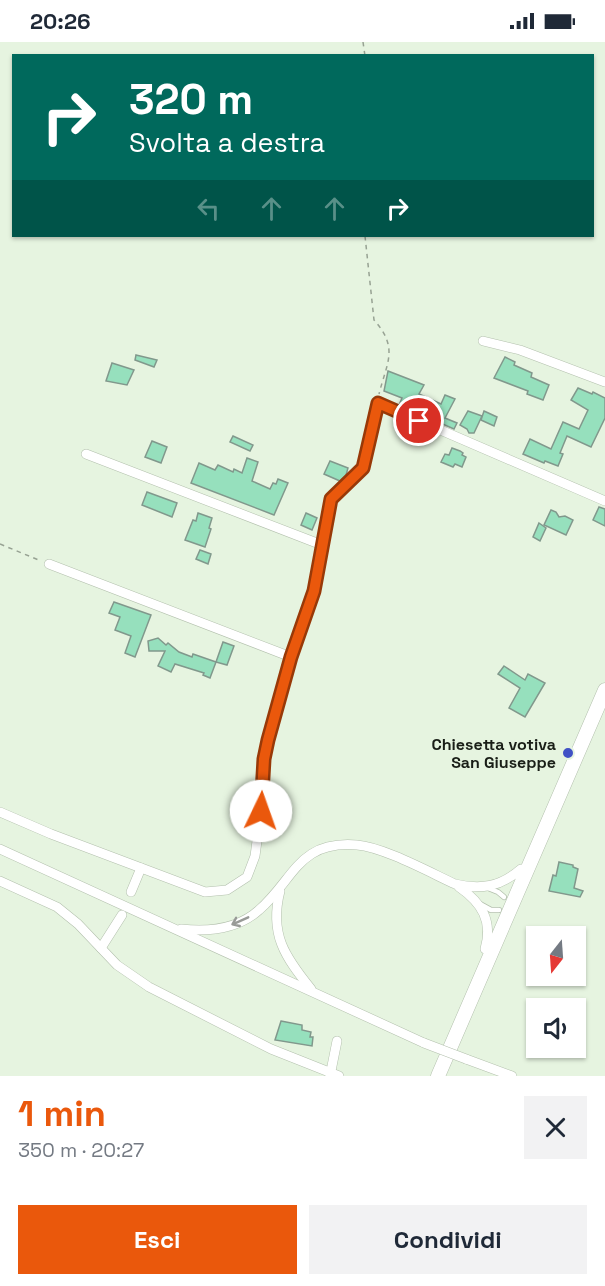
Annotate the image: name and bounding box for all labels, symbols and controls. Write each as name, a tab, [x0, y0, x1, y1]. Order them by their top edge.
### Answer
text: 20:26	[30, 7, 91, 35]
text: 320 m	[129, 73, 253, 126]
icon: right	[30, 78, 108, 156]
text: Svolta a destra	[129, 125, 325, 160]
icon: left	[192, 192, 225, 225]
icon: ahead	[255, 192, 288, 225]
icon: ahead	[318, 192, 351, 225]
icon: right	[381, 192, 414, 225]
pin	[393, 395, 444, 446]
icon: arrive	[402, 404, 435, 437]
place label: Chiesetta votiva San Giuseppe	[431, 734, 556, 773]
marker: Chiesetta votiva San Giuseppe	[561, 746, 575, 760]
position arrow	[229, 779, 293, 843]
one-way arrow	[232, 916, 250, 927]
north arrow	[526, 926, 586, 986]
map controls	[526, 926, 586, 1058]
button: sound	[526, 998, 586, 1058]
text: 1 min	[18, 1091, 106, 1137]
button: close	[524, 1096, 587, 1159]
text: 350 m · 20:27	[18, 1137, 144, 1163]
button: Esci	[18, 1205, 297, 1274]
button: Condividi	[309, 1205, 587, 1274]

